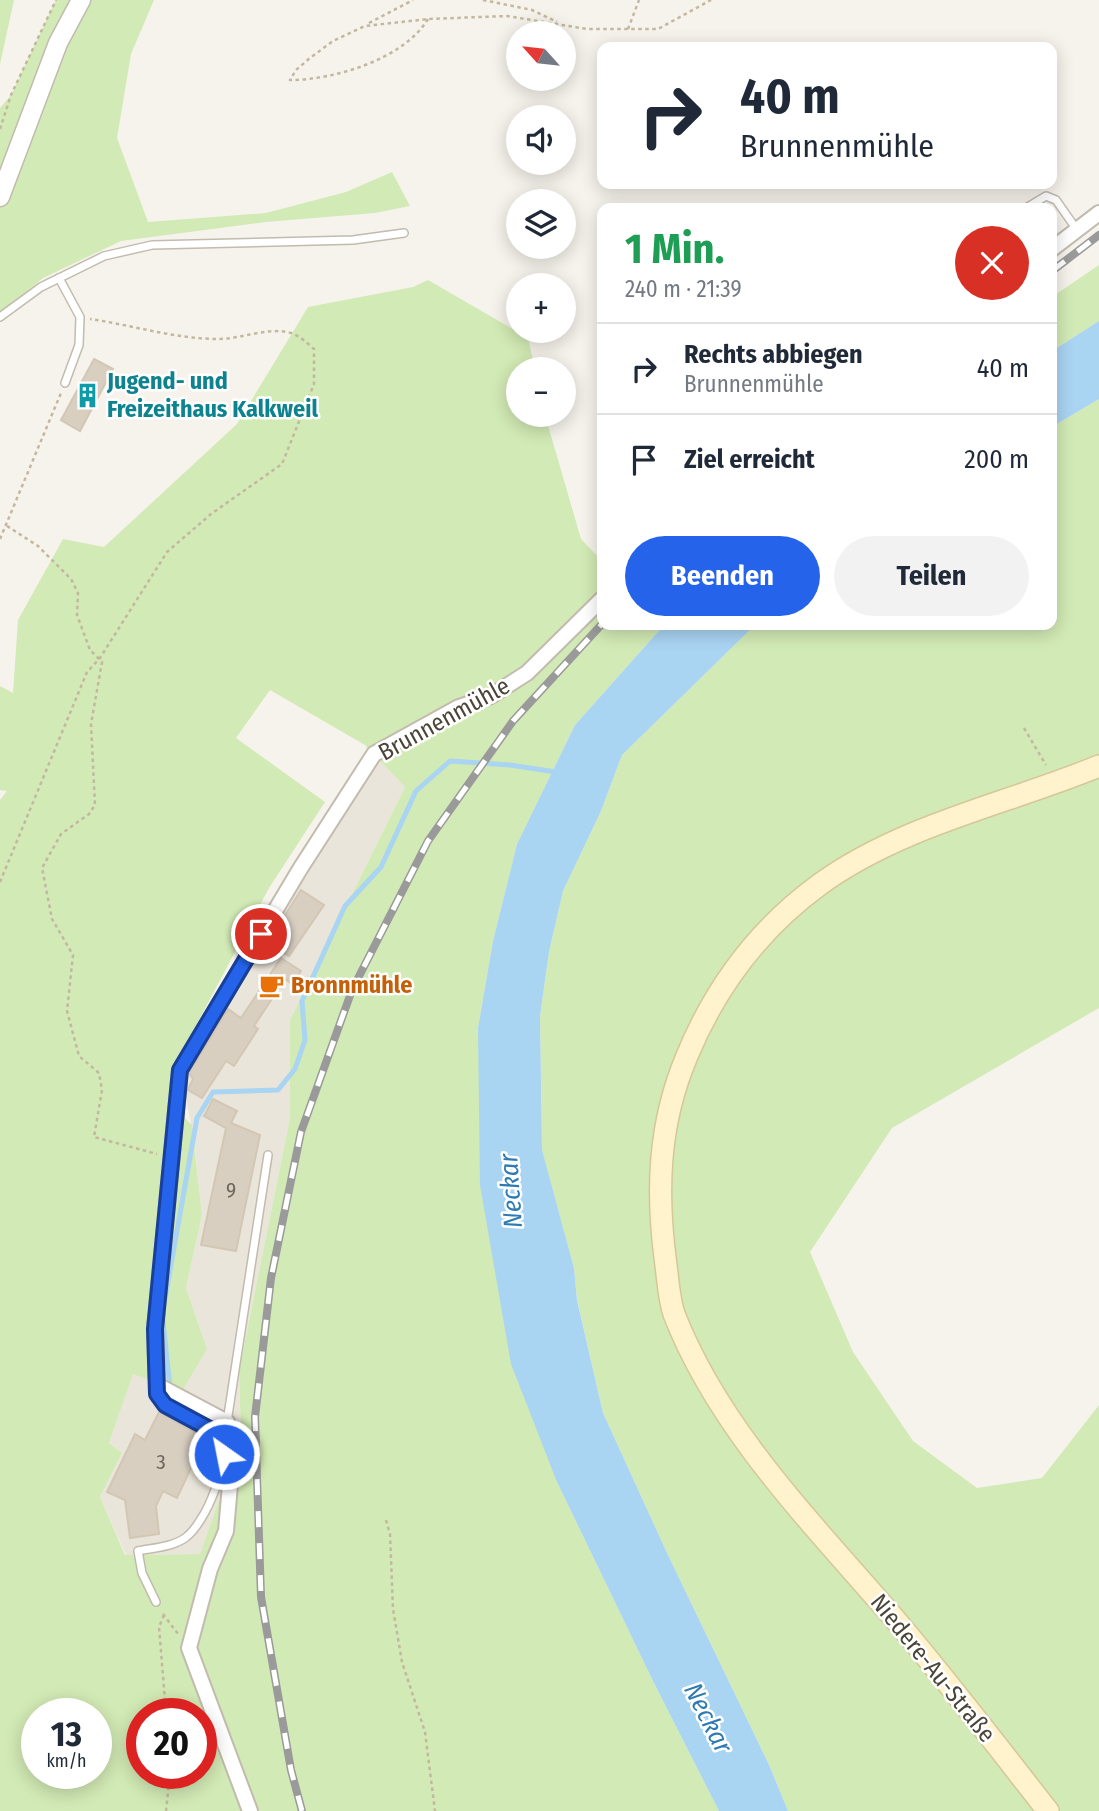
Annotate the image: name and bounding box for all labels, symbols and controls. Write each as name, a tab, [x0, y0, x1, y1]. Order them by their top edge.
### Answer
north arrow	[506, 21, 576, 91]
map controls	[506, 21, 576, 427]
text: 40 m	[740, 67, 840, 126]
icon: right	[625, 70, 716, 161]
button: sound	[506, 105, 576, 175]
text: Brunnenmühle	[740, 127, 934, 165]
button: layers	[506, 189, 576, 259]
text: 1 Min.	[625, 224, 724, 274]
button: close	[955, 226, 1029, 300]
button: +	[506, 273, 576, 343]
text: 240 m · 21:39	[625, 275, 742, 303]
text: Rechts abbiegen	[684, 339, 863, 370]
icon: right	[625, 350, 663, 388]
text: 40 m	[977, 353, 1029, 384]
button: −	[506, 357, 576, 427]
place label: Jugend- und Freizeithaus Kalkweil	[106, 367, 318, 423]
text: Brunnenmühle	[684, 370, 824, 398]
building icon: Jugend- und Freizeithaus Kalkweil	[73, 381, 101, 409]
icon: arrive	[625, 441, 663, 479]
text: Ziel erreicht	[684, 444, 815, 475]
text: 200 m	[964, 444, 1029, 475]
button: Beenden	[625, 536, 820, 616]
button: Teilen	[834, 536, 1029, 616]
street label: Brunnenmühle	[374, 671, 514, 767]
pin	[231, 904, 291, 964]
icon: arrive	[242, 915, 280, 953]
cafe icon: Bronnmühle	[257, 971, 285, 999]
place label: Bronnmühle	[291, 971, 412, 999]
water label: Neckar	[493, 1152, 529, 1229]
house number: 9	[226, 1177, 236, 1203]
position arrow	[187, 1417, 261, 1491]
house number: 3	[156, 1449, 166, 1475]
street label: Niedere-Au-Straße	[865, 1588, 1001, 1748]
water label: Neckar	[677, 1678, 739, 1759]
speed limit sign: 20	[126, 1698, 217, 1789]
text: 13	[51, 1713, 82, 1755]
text: km/h	[46, 1750, 87, 1772]

